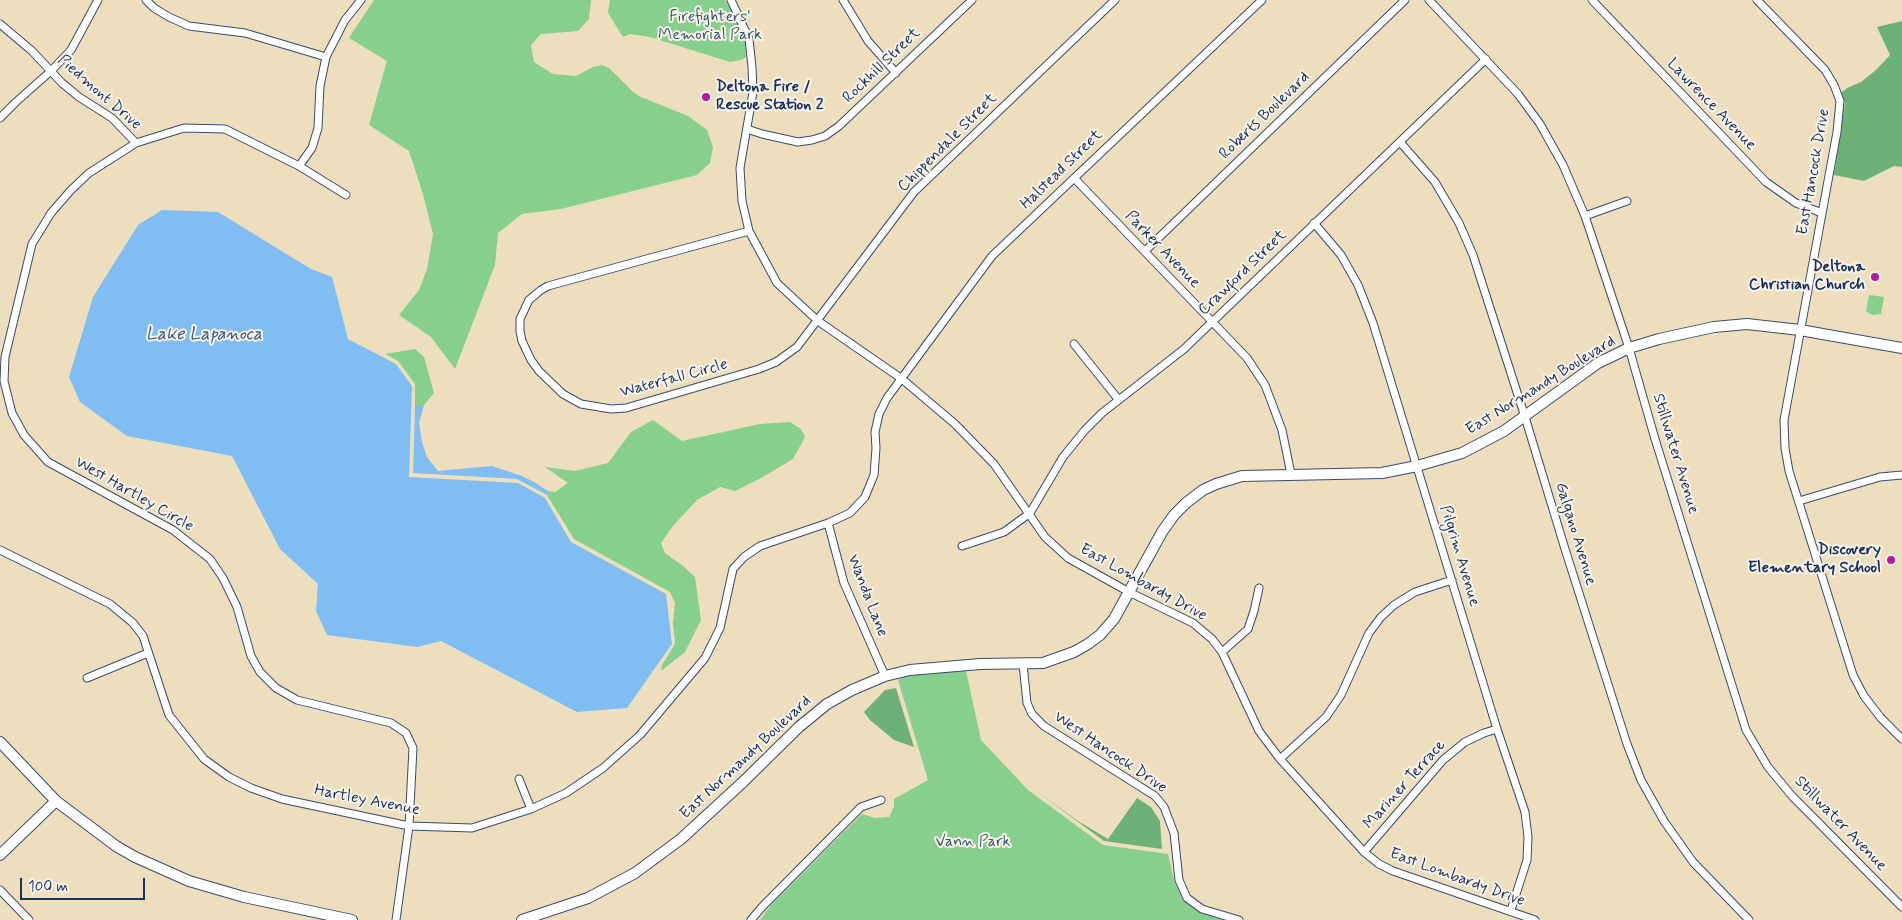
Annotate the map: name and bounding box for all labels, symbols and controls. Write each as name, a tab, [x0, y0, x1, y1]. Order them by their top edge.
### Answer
park label: Firefighters' Memorial Park	[658, 8, 762, 46]
street label: Rockhill Street	[839, 24, 925, 108]
street label: Piedmont Drive	[53, 51, 145, 135]
street label: Lawrence Avenue	[1662, 55, 1760, 155]
street label: Roberts Boulevard	[1216, 68, 1314, 164]
place label: Deltona Fire / Rescue Station 2	[716, 78, 824, 116]
street label: Chippendale Street	[894, 89, 1002, 197]
marker: Deltona Fire / Rescue Station 2	[700, 91, 712, 103]
street label: East Hancock Drive	[1793, 107, 1835, 237]
street label: Halstead Street	[1017, 126, 1107, 214]
street label: Parker Avenue	[1120, 207, 1204, 293]
street label: Crawford Street	[1195, 226, 1291, 320]
place label: Deltona Christian Church	[1749, 258, 1865, 296]
marker: Deltona Christian Church	[1869, 271, 1881, 283]
water label: Lake Lapanoca	[146, 324, 262, 346]
street label: East Normandy Boulevard	[1463, 332, 1619, 440]
street label: Waterfall Circle	[618, 355, 730, 403]
street label: Stillwater Avenue	[1648, 391, 1702, 517]
street label: West Hartley Circle	[71, 453, 197, 537]
street label: Galgano Avenue	[1550, 480, 1600, 588]
street label: Pilgrim Avenue	[1435, 503, 1483, 609]
street label: East Lombardy Drive	[1076, 540, 1210, 626]
place label: Discovery Elementary School	[1748, 541, 1881, 579]
street label: Wanda Lane	[843, 552, 891, 640]
marker: Discovery Elementary School	[1885, 554, 1897, 566]
street label: East Normandy Boulevard	[676, 692, 816, 824]
street label: West Hancock Drive	[1050, 708, 1170, 798]
street label: Mariner Terrace	[1360, 736, 1450, 834]
street label: Stillwater Avenue	[1790, 772, 1890, 876]
street label: Hartley Avenue	[313, 781, 421, 821]
park label: Vann Park	[935, 833, 1011, 853]
street label: East Lombardy Drive	[1387, 845, 1527, 911]
scale bar	[22, 868, 148, 900]
text: 100 m	[28, 877, 68, 897]

